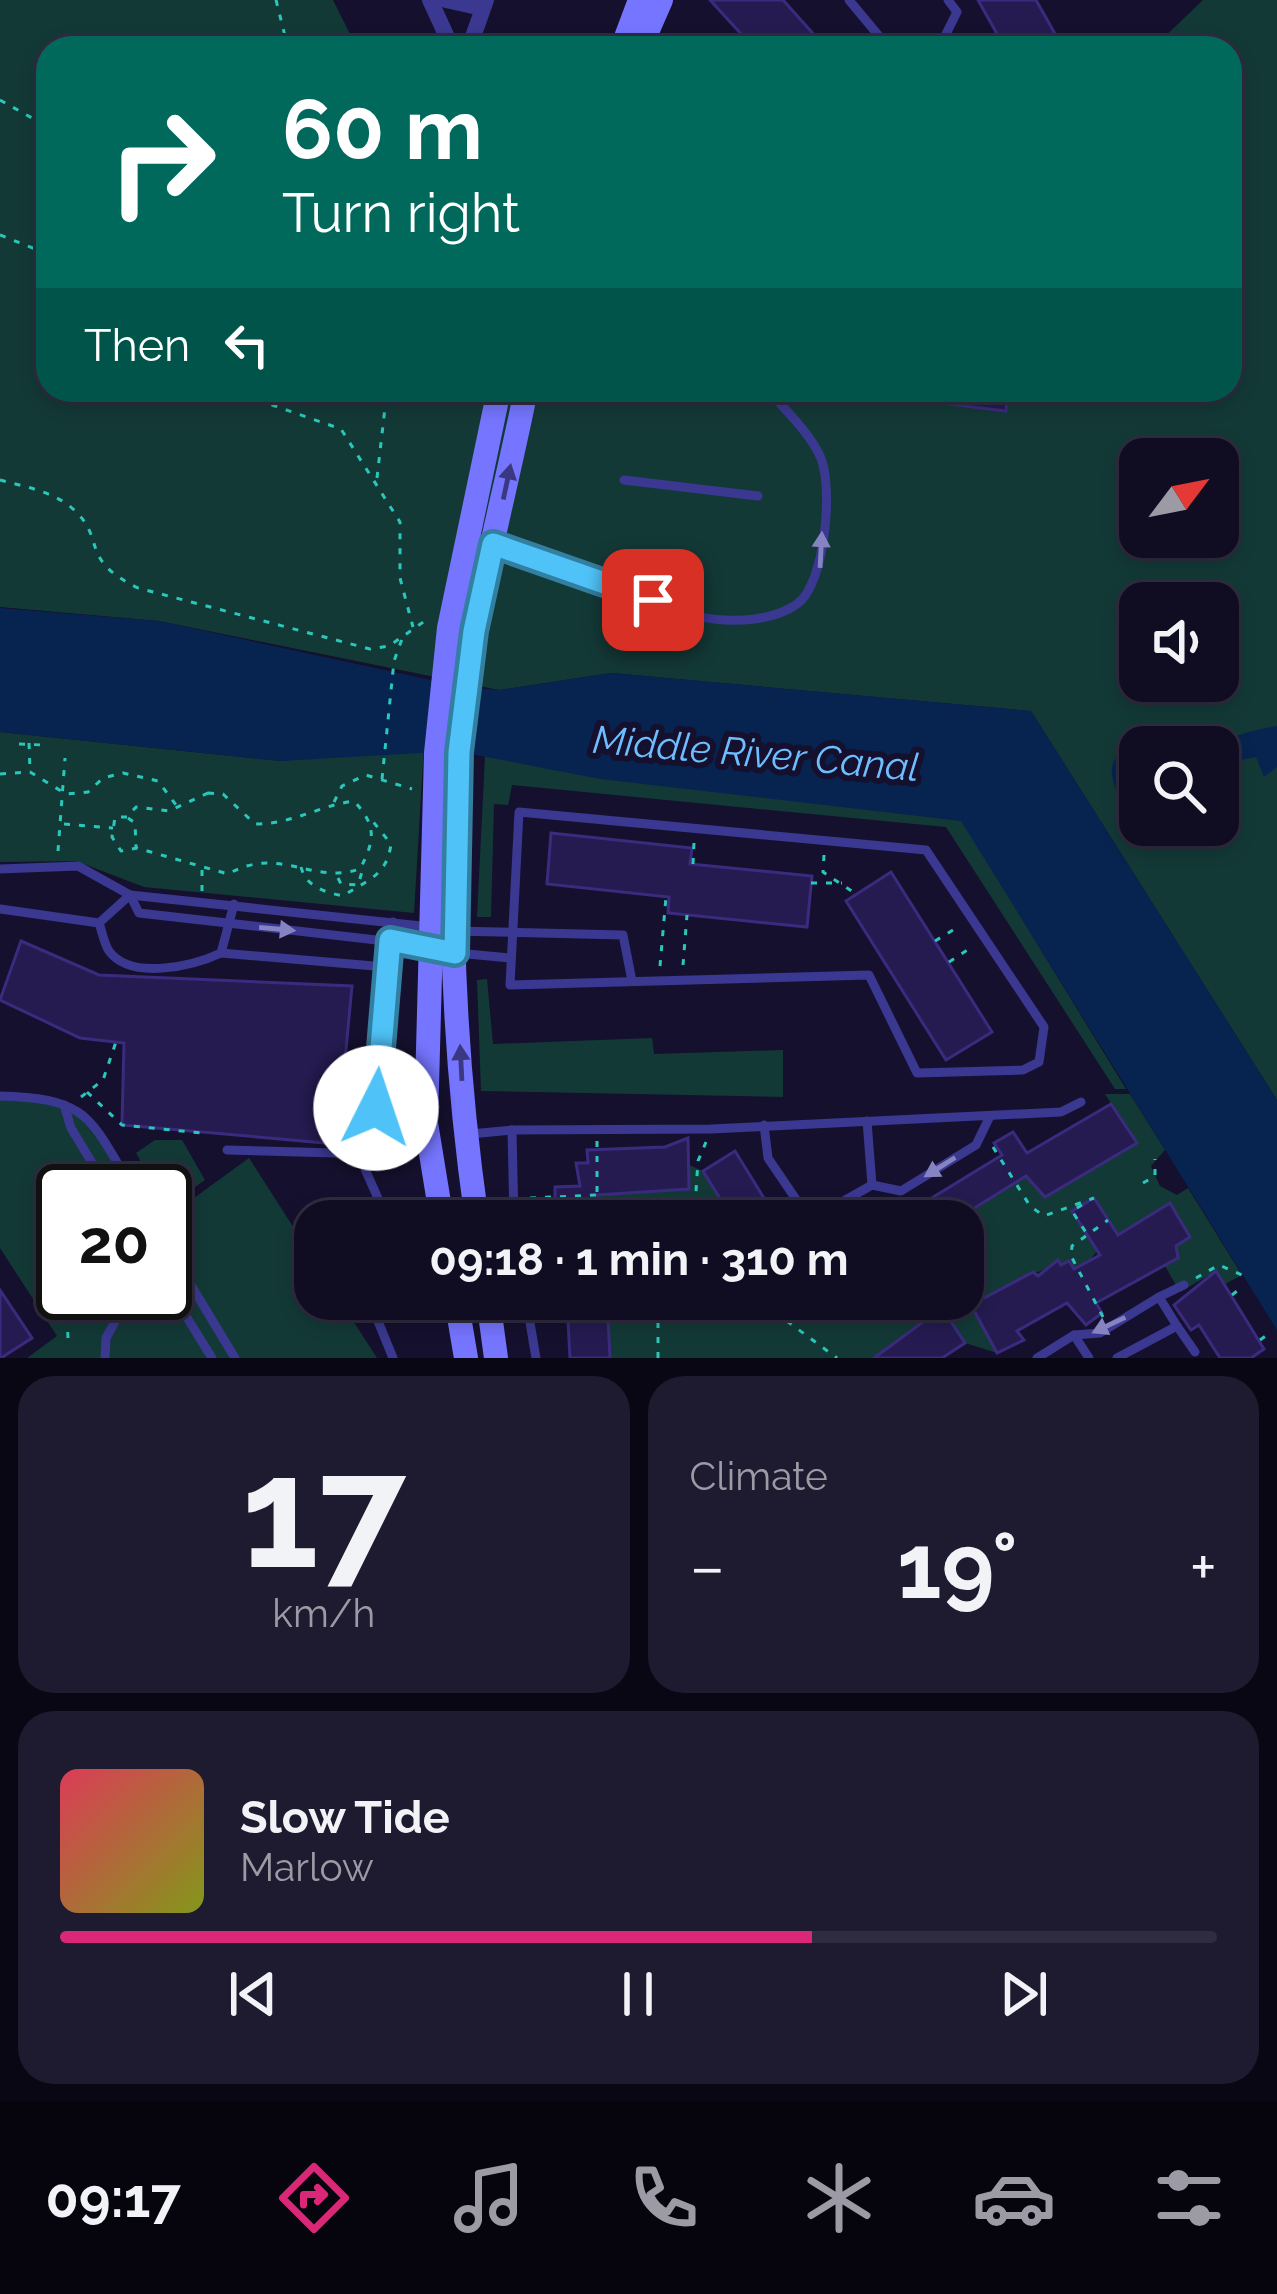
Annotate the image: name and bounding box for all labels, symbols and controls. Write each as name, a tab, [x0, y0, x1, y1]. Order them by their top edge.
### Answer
text: 60 m	[282, 80, 483, 179]
icon: right	[84, 84, 240, 240]
text: Turn right	[282, 181, 520, 245]
icon: left	[214, 312, 280, 378]
text: Then	[84, 319, 190, 372]
north arrow	[1119, 438, 1239, 558]
map controls	[1119, 438, 1239, 846]
one-way arrow	[498, 463, 517, 501]
one-way arrow	[812, 530, 831, 568]
pin	[602, 549, 704, 651]
icon: arrive	[620, 567, 686, 633]
button: sound	[1119, 582, 1239, 702]
water label: Middle River Canal	[591, 716, 921, 790]
button: search	[1119, 726, 1239, 846]
one-way arrow	[259, 920, 296, 939]
one-way arrow	[451, 1043, 470, 1081]
position arrow	[313, 1045, 439, 1171]
one-way arrow	[923, 1156, 957, 1177]
speed limit sign: 20	[36, 1164, 192, 1320]
text: 09:18 · 1 min · 310 m	[429, 1233, 849, 1286]
one-way arrow	[1091, 1315, 1126, 1335]
text: 17	[241, 1420, 406, 1604]
text: Climate	[690, 1453, 828, 1499]
text: 19°	[897, 1513, 1018, 1619]
text: −	[690, 1528, 725, 1605]
text: +	[1190, 1528, 1217, 1605]
text: km/h	[272, 1590, 375, 1636]
text: Slow Tide	[240, 1791, 450, 1844]
text: Marlow	[240, 1844, 374, 1890]
icon: previous	[220, 1961, 286, 2027]
icon: pause	[605, 1961, 671, 2027]
icon: next	[991, 1961, 1057, 2027]
icon: directions	[272, 2156, 356, 2240]
icon: music	[447, 2156, 531, 2240]
icon: phone	[622, 2156, 706, 2240]
icon: climate	[797, 2156, 881, 2240]
icon: car	[972, 2156, 1056, 2240]
icon: filters	[1147, 2156, 1231, 2240]
text: 09:17	[46, 2166, 181, 2230]

